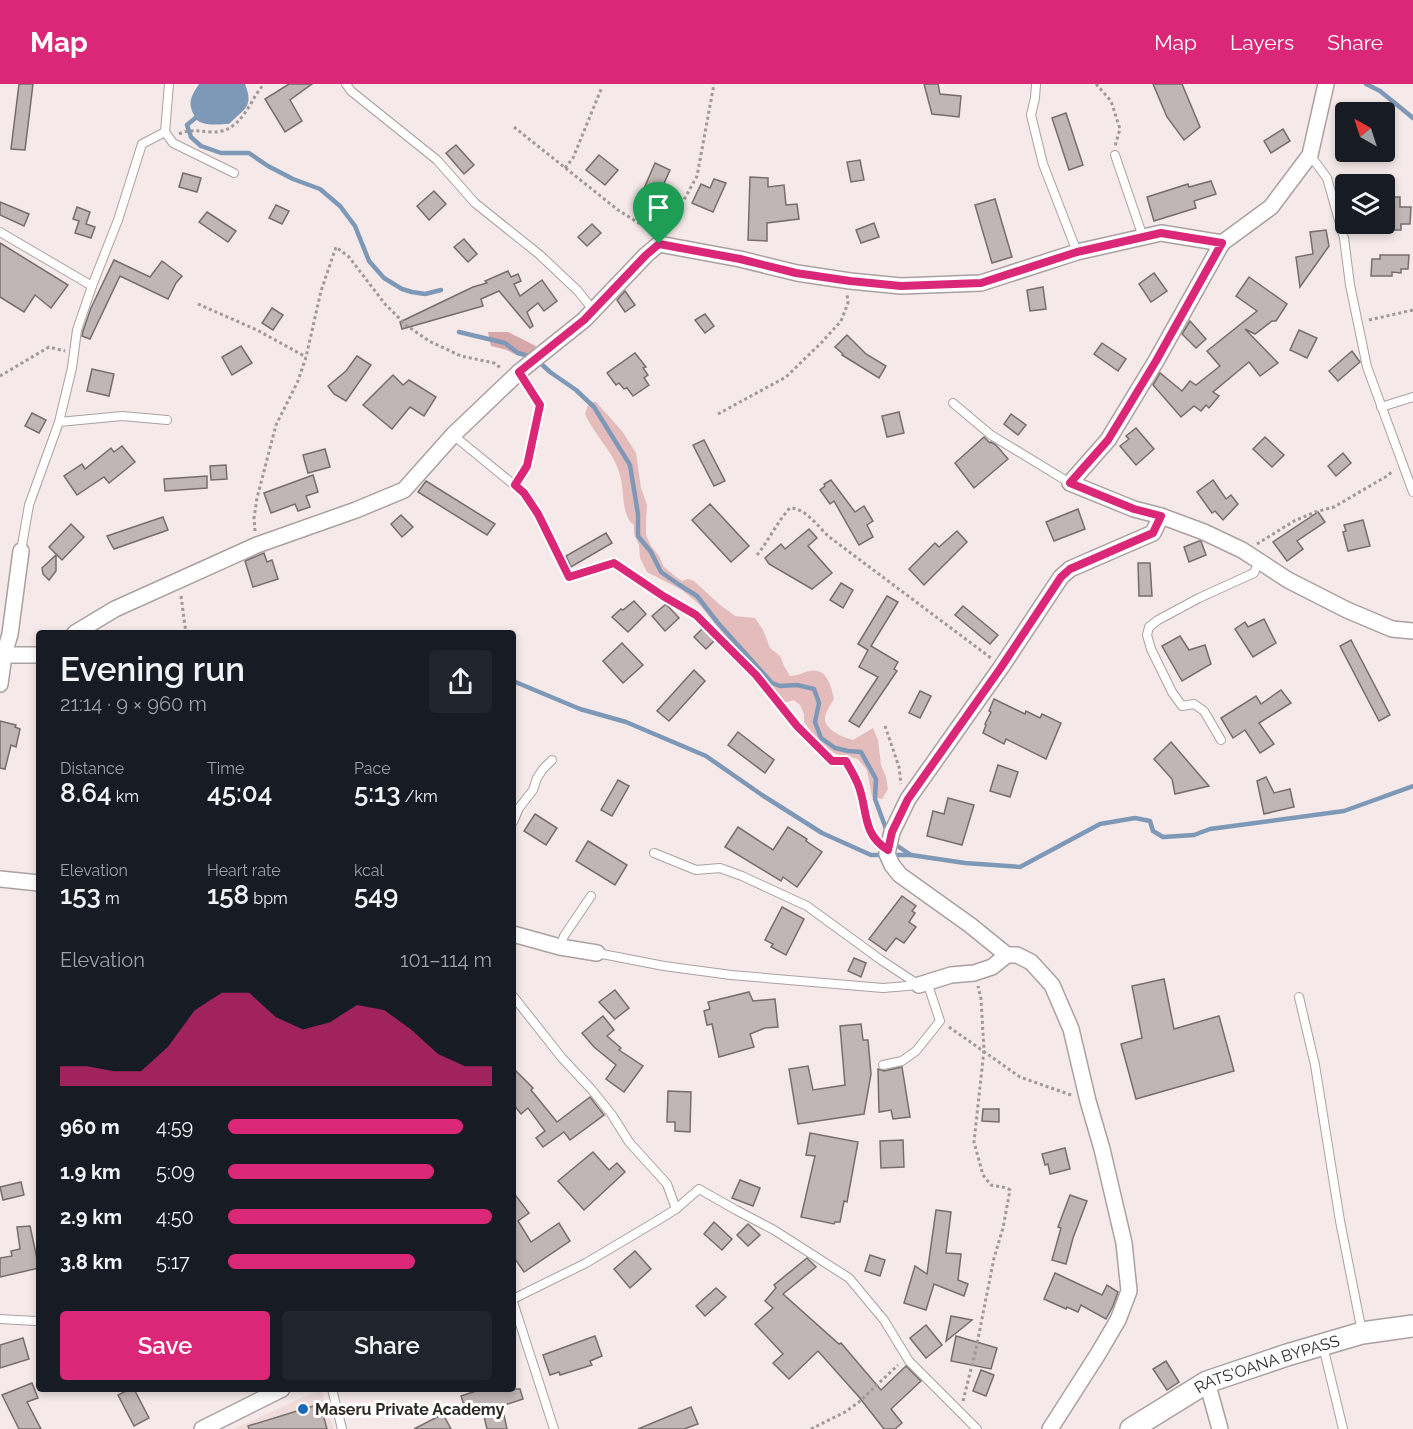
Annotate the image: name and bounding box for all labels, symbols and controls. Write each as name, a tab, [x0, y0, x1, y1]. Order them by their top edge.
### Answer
text: Map	[30, 26, 88, 59]
text: Map	[1154, 30, 1197, 55]
text: Layers	[1230, 30, 1294, 55]
text: Share	[1327, 30, 1383, 55]
north arrow	[1335, 102, 1395, 162]
map controls	[1335, 102, 1395, 234]
button: layers	[1335, 174, 1395, 234]
pin	[633, 182, 684, 244]
icon: arrive	[642, 191, 675, 224]
text: Evening run	[60, 650, 245, 689]
button: share	[429, 650, 492, 713]
text: 21:14 · 9 × 960 m	[60, 692, 207, 716]
text: Distance	[60, 759, 124, 778]
text: Time	[207, 759, 244, 778]
text: Pace	[354, 759, 391, 778]
text: 8.64	[60, 778, 112, 808]
text: 45:04	[207, 778, 272, 808]
text: 5:13	[354, 778, 401, 808]
text: km	[112, 787, 139, 806]
text: /km	[401, 787, 438, 806]
text: Elevation	[60, 861, 128, 880]
text: Heart rate	[207, 861, 281, 880]
text: kcal	[354, 861, 384, 880]
text: 153	[60, 880, 101, 910]
text: 158	[207, 880, 249, 910]
text: 549	[354, 880, 398, 910]
text: m	[101, 889, 120, 908]
text: bpm	[249, 889, 288, 908]
text: Elevation	[60, 948, 145, 972]
text: 101–114 m	[400, 948, 492, 972]
text: 960 m	[60, 1115, 120, 1139]
text: 4:59	[156, 1115, 193, 1139]
text: 1.9 km	[60, 1160, 121, 1184]
text: 5:09	[156, 1160, 195, 1184]
text: 2.9 km	[60, 1205, 122, 1229]
text: 4:50	[156, 1205, 194, 1229]
text: 3.8 km	[60, 1250, 122, 1274]
text: 5:17	[156, 1250, 190, 1274]
button: Save	[60, 1311, 270, 1380]
button: Share	[282, 1311, 492, 1380]
street label: RATS'OANA BYPASS	[1191, 1331, 1342, 1397]
place label: Maseru Private Academy	[315, 1400, 505, 1419]
marker: Maseru Private Academy	[296, 1402, 310, 1416]

